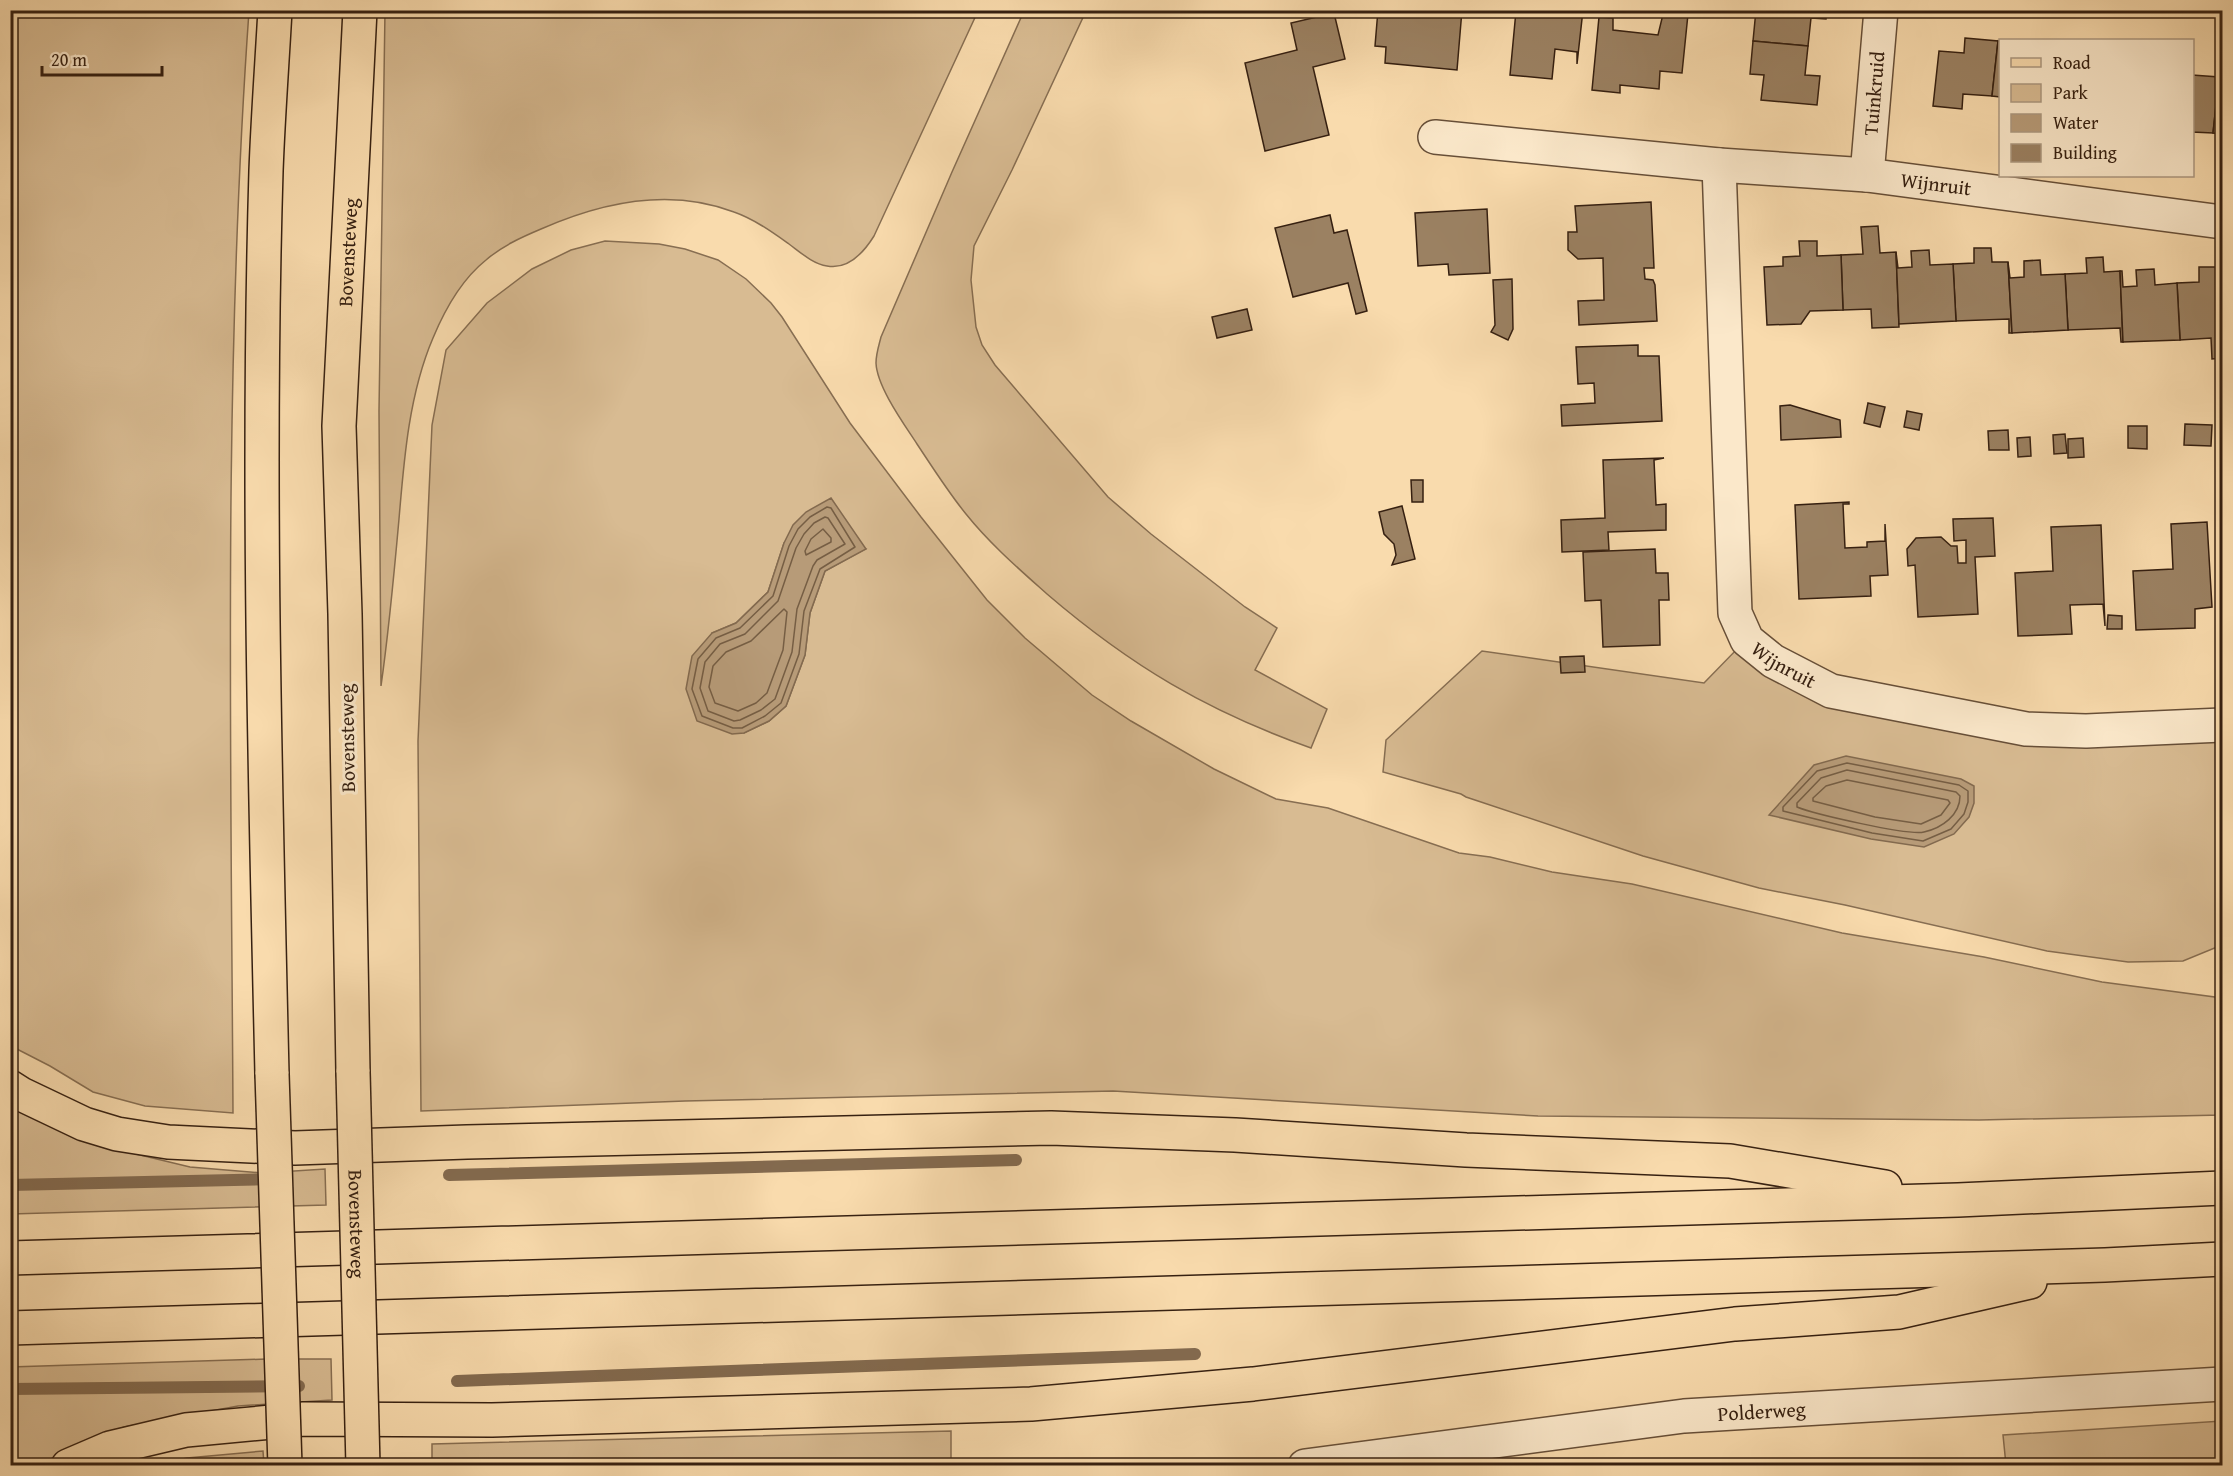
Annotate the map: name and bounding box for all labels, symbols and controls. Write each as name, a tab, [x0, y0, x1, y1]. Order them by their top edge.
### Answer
scale bar	[42, 39, 162, 77]
legend	[1999, 39, 2194, 177]
text: 20 m	[51, 46, 87, 73]
text: Road	[2053, 49, 2091, 76]
street label: Tuinkruid	[1855, 50, 1891, 137]
text: Park	[2053, 79, 2089, 106]
text: Water	[2053, 109, 2099, 136]
text: Building	[2053, 139, 2117, 166]
street label: Wijnruit	[1899, 165, 1973, 202]
street label: Bovensteweg	[330, 197, 364, 307]
street label: Wijnruit	[1745, 634, 1821, 695]
street label: Bovensteweg	[331, 683, 362, 793]
street label: Bovensteweg	[341, 1169, 373, 1279]
street label: Polderweg	[1717, 1394, 1806, 1428]

